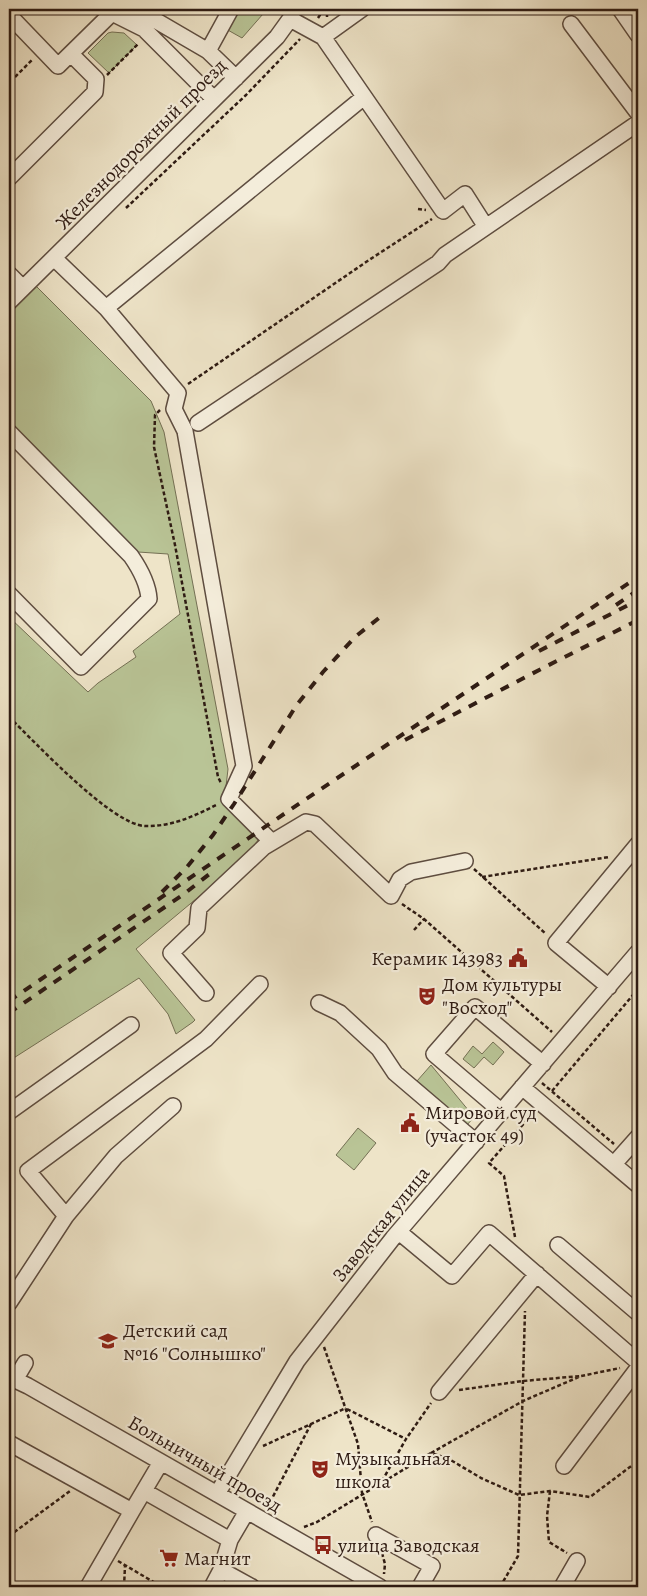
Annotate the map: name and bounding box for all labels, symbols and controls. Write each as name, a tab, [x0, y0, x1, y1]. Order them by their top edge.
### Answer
street label: Железнодорожный проезд	[50, 52, 233, 235]
place label: Керамик 143983	[371, 945, 503, 972]
public building icon: Керамик 143983	[507, 947, 529, 969]
place label: Дом культуры "Восход"	[442, 971, 562, 1021]
theatre icon: Дом культуры "Восход"	[416, 985, 438, 1007]
place label: Мировой суд (участок 49)	[425, 1099, 537, 1149]
public building icon: Мировой суд (участок 49)	[399, 1112, 421, 1134]
street label: Заводская улица	[326, 1160, 437, 1288]
place label: Детский сад №16 "Солнышко"	[123, 1317, 266, 1367]
school or university icon: Детский сад №16 "Солнышко"	[97, 1330, 119, 1352]
street label: Больничный проезд	[123, 1409, 287, 1519]
place label: Музыкальная школа	[335, 1445, 451, 1495]
theatre icon: Музыкальная школа	[309, 1458, 331, 1480]
place label: улица Заводская	[337, 1532, 480, 1559]
bus stop icon: улица Заводская	[312, 1534, 334, 1556]
place label: Магнит	[184, 1545, 251, 1572]
supermarket icon: Магнит	[158, 1547, 180, 1569]

